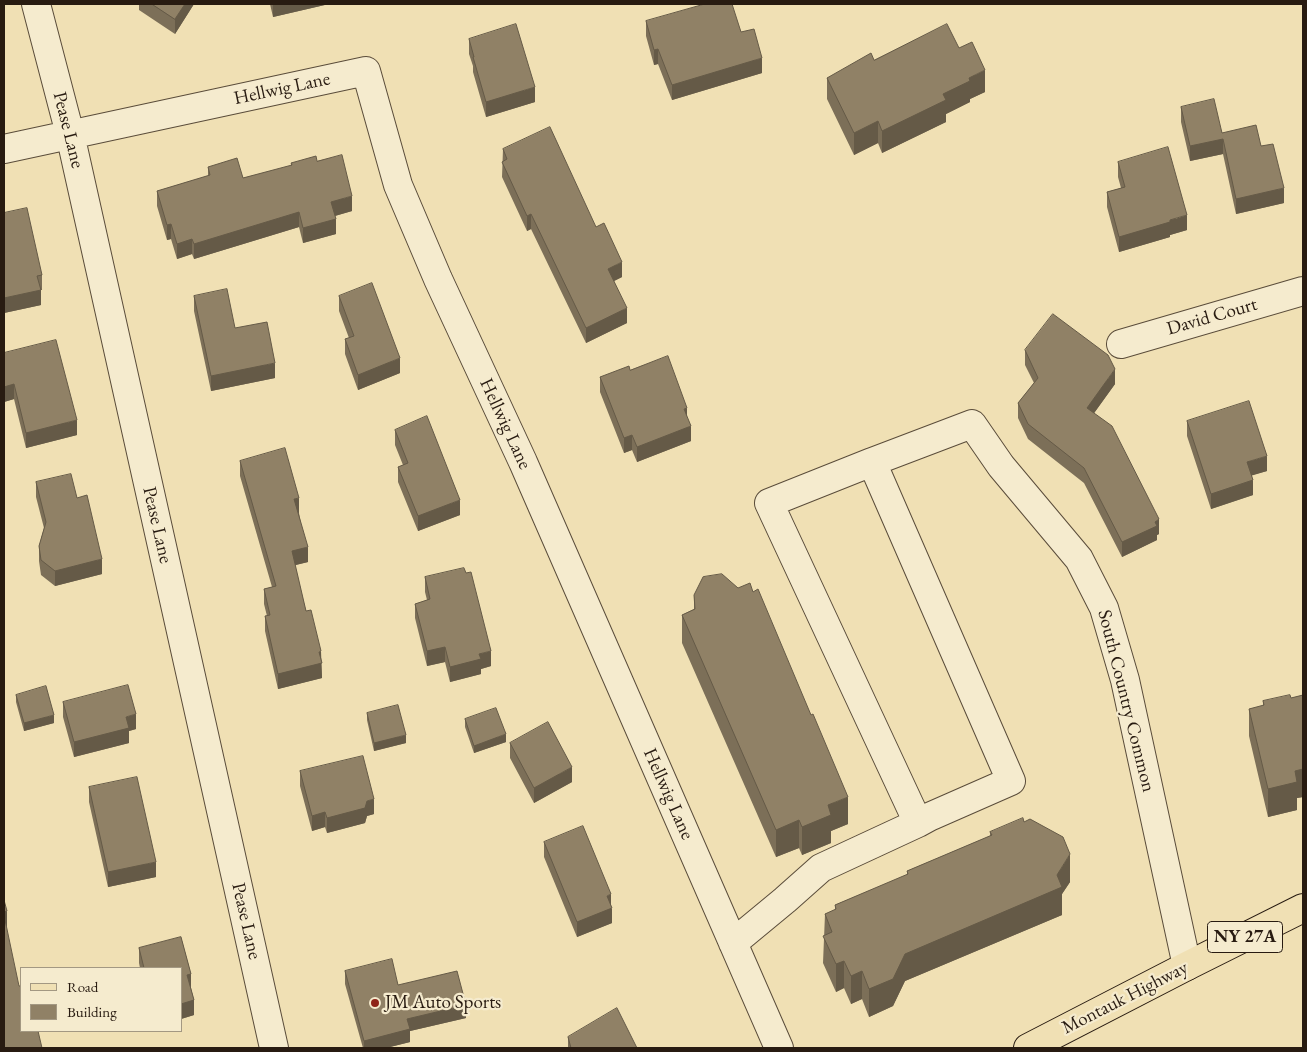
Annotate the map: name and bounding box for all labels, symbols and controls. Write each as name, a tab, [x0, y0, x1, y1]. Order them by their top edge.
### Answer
street label: Hellwig Lane	[232, 68, 332, 110]
street label: Pease Lane	[48, 89, 88, 171]
street label: David Court	[1164, 293, 1260, 341]
street label: Hellwig Lane	[474, 375, 536, 473]
street label: Pease Lane	[137, 484, 177, 566]
street label: South Country Common	[1092, 607, 1160, 795]
street label: Hellwig Lane	[638, 745, 698, 843]
street label: Pease Lane	[226, 880, 266, 962]
road number: NY 27A	[1208, 922, 1282, 952]
street label: Montauk Highway	[1058, 956, 1192, 1040]
legend	[20, 967, 182, 1032]
text: Road	[67, 977, 98, 996]
place label: JM Auto Sports	[385, 992, 501, 1014]
marker: JM Auto Sports	[369, 997, 381, 1009]
text: Building	[67, 1002, 117, 1021]

